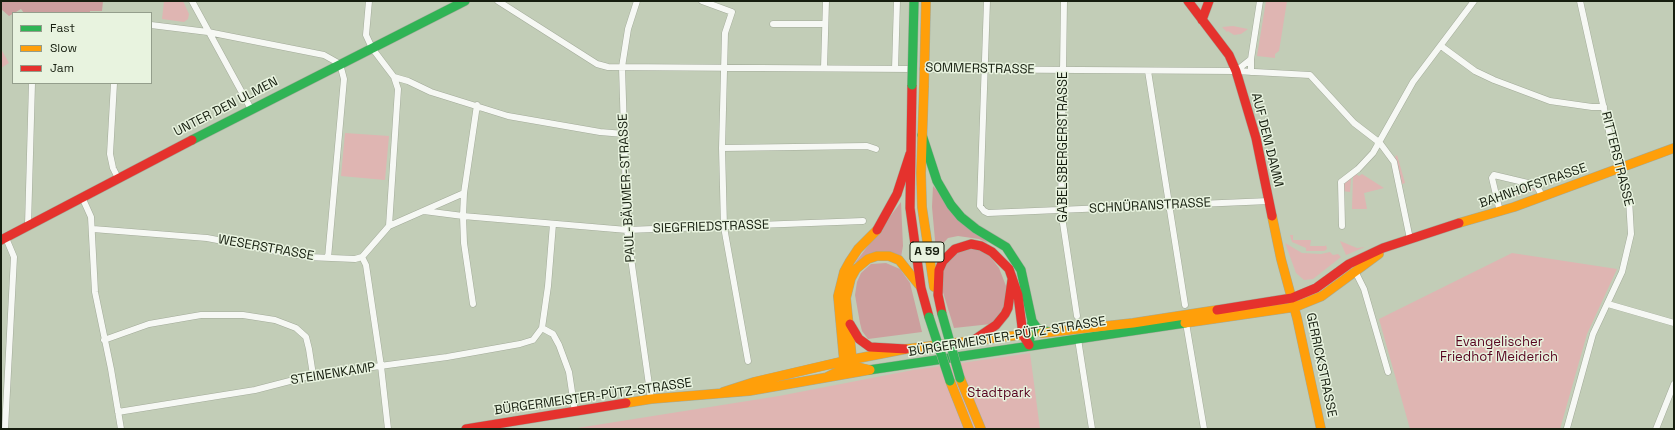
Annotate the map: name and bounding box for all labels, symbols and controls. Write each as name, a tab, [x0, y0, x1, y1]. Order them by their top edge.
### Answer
legend	[12, 12, 152, 84]
text: Fast	[50, 20, 75, 36]
text: Slow	[50, 40, 77, 56]
text: Jam	[50, 60, 74, 76]
street label: SOMMERSTRASSE	[925, 60, 1035, 78]
street label: GABELSBERGERSTRASSE	[1055, 72, 1071, 222]
street label: UNTER DEN ULMEN	[171, 74, 281, 140]
street label: AUF DEM DAMM	[1248, 91, 1286, 189]
street label: RITTERSTRASSE	[1598, 110, 1636, 208]
street label: PAUL-BÄUMER-STRASSE	[615, 113, 639, 263]
street label: BAHNHOFSTRASSE	[1477, 160, 1589, 212]
street label: SCHNÜRANSTRASSE	[1089, 195, 1211, 217]
street label: SIEGFRIEDSTRASSE	[653, 217, 769, 237]
street label: WESERSTRASSE	[217, 232, 315, 264]
road number: A 59	[910, 242, 944, 262]
street label: GERRICKSTRASSE	[1302, 311, 1340, 419]
street label: BÜRGERMEISTER-PÜTZ-STRASSE	[907, 314, 1107, 360]
park label: Evangelischer Friedhof Meiderich	[1440, 334, 1558, 365]
street label: STEINENKAMP	[290, 360, 376, 388]
street label: BÜRGERMEISTER-PÜTZ-STRASSE	[493, 375, 693, 419]
park label: Stadtpark	[967, 385, 1031, 401]

